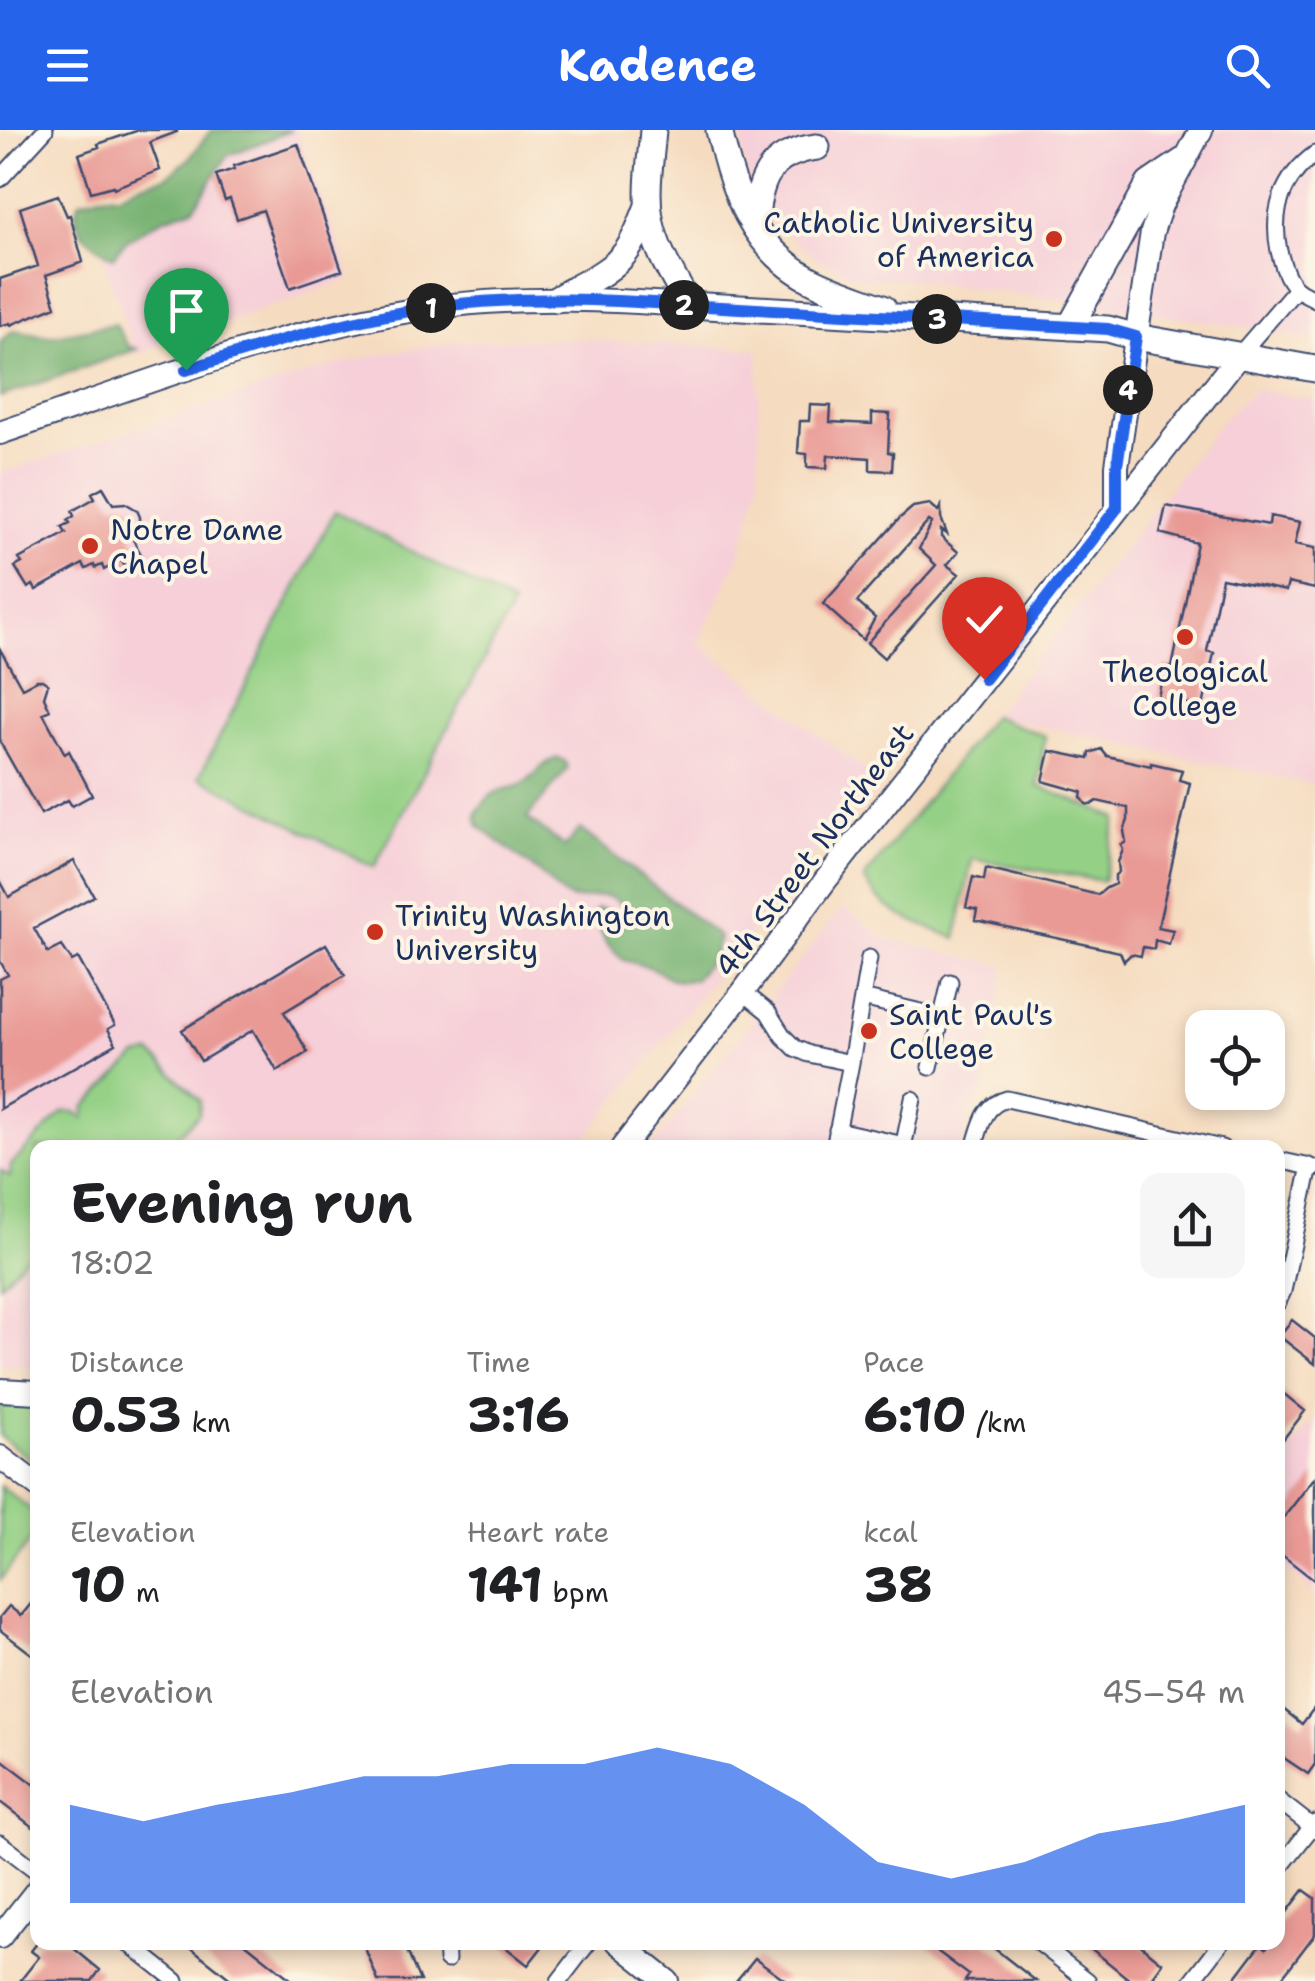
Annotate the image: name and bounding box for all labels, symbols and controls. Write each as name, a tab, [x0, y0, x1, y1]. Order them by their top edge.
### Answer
text: Kadence	[558, 35, 757, 95]
icon: menu	[40, 38, 95, 93]
icon: search	[1220, 38, 1275, 93]
place label: Catholic University of America	[763, 202, 1034, 277]
marker: Catholic University of America	[1043, 228, 1065, 250]
pin	[144, 268, 229, 371]
pin: 2	[659, 280, 709, 330]
icon: arrive	[159, 283, 214, 338]
pin: 1	[406, 283, 456, 333]
text: 2	[674, 286, 694, 324]
text: 1	[425, 289, 437, 327]
pin: 3	[912, 294, 962, 344]
text: 3	[927, 300, 947, 338]
pin: 4	[1103, 365, 1153, 415]
text: 4	[1118, 371, 1138, 409]
place label: Notre Dame Chapel	[110, 509, 283, 584]
marker: Notre Dame Chapel	[79, 535, 101, 557]
pin	[942, 577, 1027, 680]
icon: check	[957, 592, 1012, 647]
marker: Theological College	[1174, 626, 1196, 648]
place label: Theological College	[1102, 651, 1268, 726]
street label: 4th Street Northeast	[705, 715, 923, 985]
place label: Trinity Washington University	[395, 895, 670, 970]
marker: Trinity Washington University	[364, 921, 386, 943]
place label: Saint Paul's College	[889, 994, 1053, 1069]
map controls	[1185, 1010, 1285, 1110]
button: locate	[1185, 1010, 1285, 1110]
marker: Saint Paul's College	[858, 1020, 880, 1042]
text: Evening run	[70, 1166, 413, 1240]
button: share	[1140, 1173, 1245, 1278]
text: 18:02	[70, 1241, 155, 1284]
text: Distance	[70, 1343, 185, 1381]
text: Time	[467, 1343, 531, 1381]
text: Pace	[863, 1343, 925, 1381]
text: 0.53	[70, 1381, 182, 1448]
text: 3:16	[467, 1381, 570, 1448]
text: 6:10	[863, 1381, 967, 1448]
text: km	[182, 1403, 231, 1441]
text: /km	[967, 1403, 1026, 1441]
text: Elevation	[70, 1513, 195, 1551]
text: Heart rate	[467, 1513, 609, 1551]
text: kcal	[863, 1513, 918, 1551]
text: 10	[70, 1551, 126, 1618]
text: 141	[467, 1551, 543, 1618]
text: 38	[863, 1551, 933, 1618]
text: m	[126, 1573, 160, 1611]
text: bpm	[543, 1573, 609, 1611]
text: Elevation	[70, 1670, 213, 1713]
text: 45–54 m	[1102, 1670, 1245, 1713]

